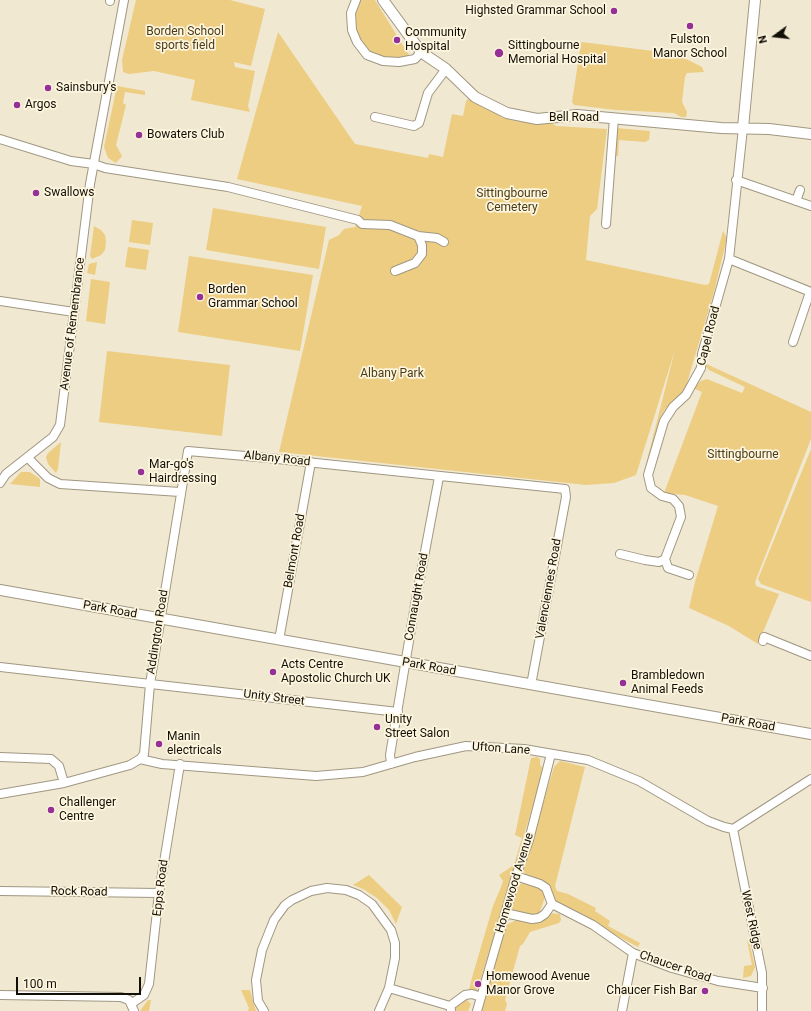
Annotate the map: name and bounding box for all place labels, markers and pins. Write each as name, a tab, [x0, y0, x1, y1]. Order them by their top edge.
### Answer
place label: Highsted Grammar School	[465, 4, 606, 18]
marker: Highsted Grammar School	[609, 6, 619, 16]
marker: Fulston Manor School	[685, 21, 695, 31]
place label: Community Hospital	[405, 26, 466, 54]
place label: Fulston Manor School	[653, 33, 727, 61]
marker: Community Hospital	[392, 35, 402, 45]
place label: Sittingbourne Memorial Hospital	[508, 39, 606, 67]
marker: Sittingbourne Memorial Hospital	[493, 47, 505, 59]
place label: Sainsbury's	[56, 81, 117, 95]
marker: Sainsbury's	[43, 83, 53, 93]
place label: Argos	[25, 98, 57, 112]
marker: Argos	[12, 100, 22, 110]
place label: Bowaters Club	[147, 128, 224, 142]
marker: Bowaters Club	[134, 130, 144, 140]
place label: Swallows	[44, 186, 95, 200]
marker: Swallows	[31, 188, 41, 198]
place label: Borden Grammar School	[208, 283, 298, 311]
marker: Borden Grammar School	[195, 292, 205, 302]
place label: Mar-go's Hairdressing	[149, 458, 217, 486]
marker: Mar-go's Hairdressing	[136, 467, 146, 477]
place label: Acts Centre Apostolic Church UK	[281, 658, 391, 686]
marker: Acts Centre Apostolic Church UK	[268, 667, 278, 677]
place label: Brambledown Animal Feeds	[631, 669, 705, 697]
marker: Brambledown Animal Feeds	[618, 678, 628, 688]
place label: Unity Street Salon	[385, 713, 450, 741]
marker: Unity Street Salon	[372, 722, 382, 732]
place label: Manin electricals	[167, 730, 222, 758]
marker: Manin electricals	[154, 739, 164, 749]
place label: Challenger Centre	[59, 796, 116, 824]
marker: Challenger Centre	[46, 805, 56, 815]
place label: Homewood Avenue Manor Grove	[486, 970, 590, 998]
marker: Homewood Avenue Manor Grove	[473, 979, 483, 989]
place label: Chaucer Fish Bar	[606, 984, 697, 998]
marker: Chaucer Fish Bar	[700, 986, 710, 996]

